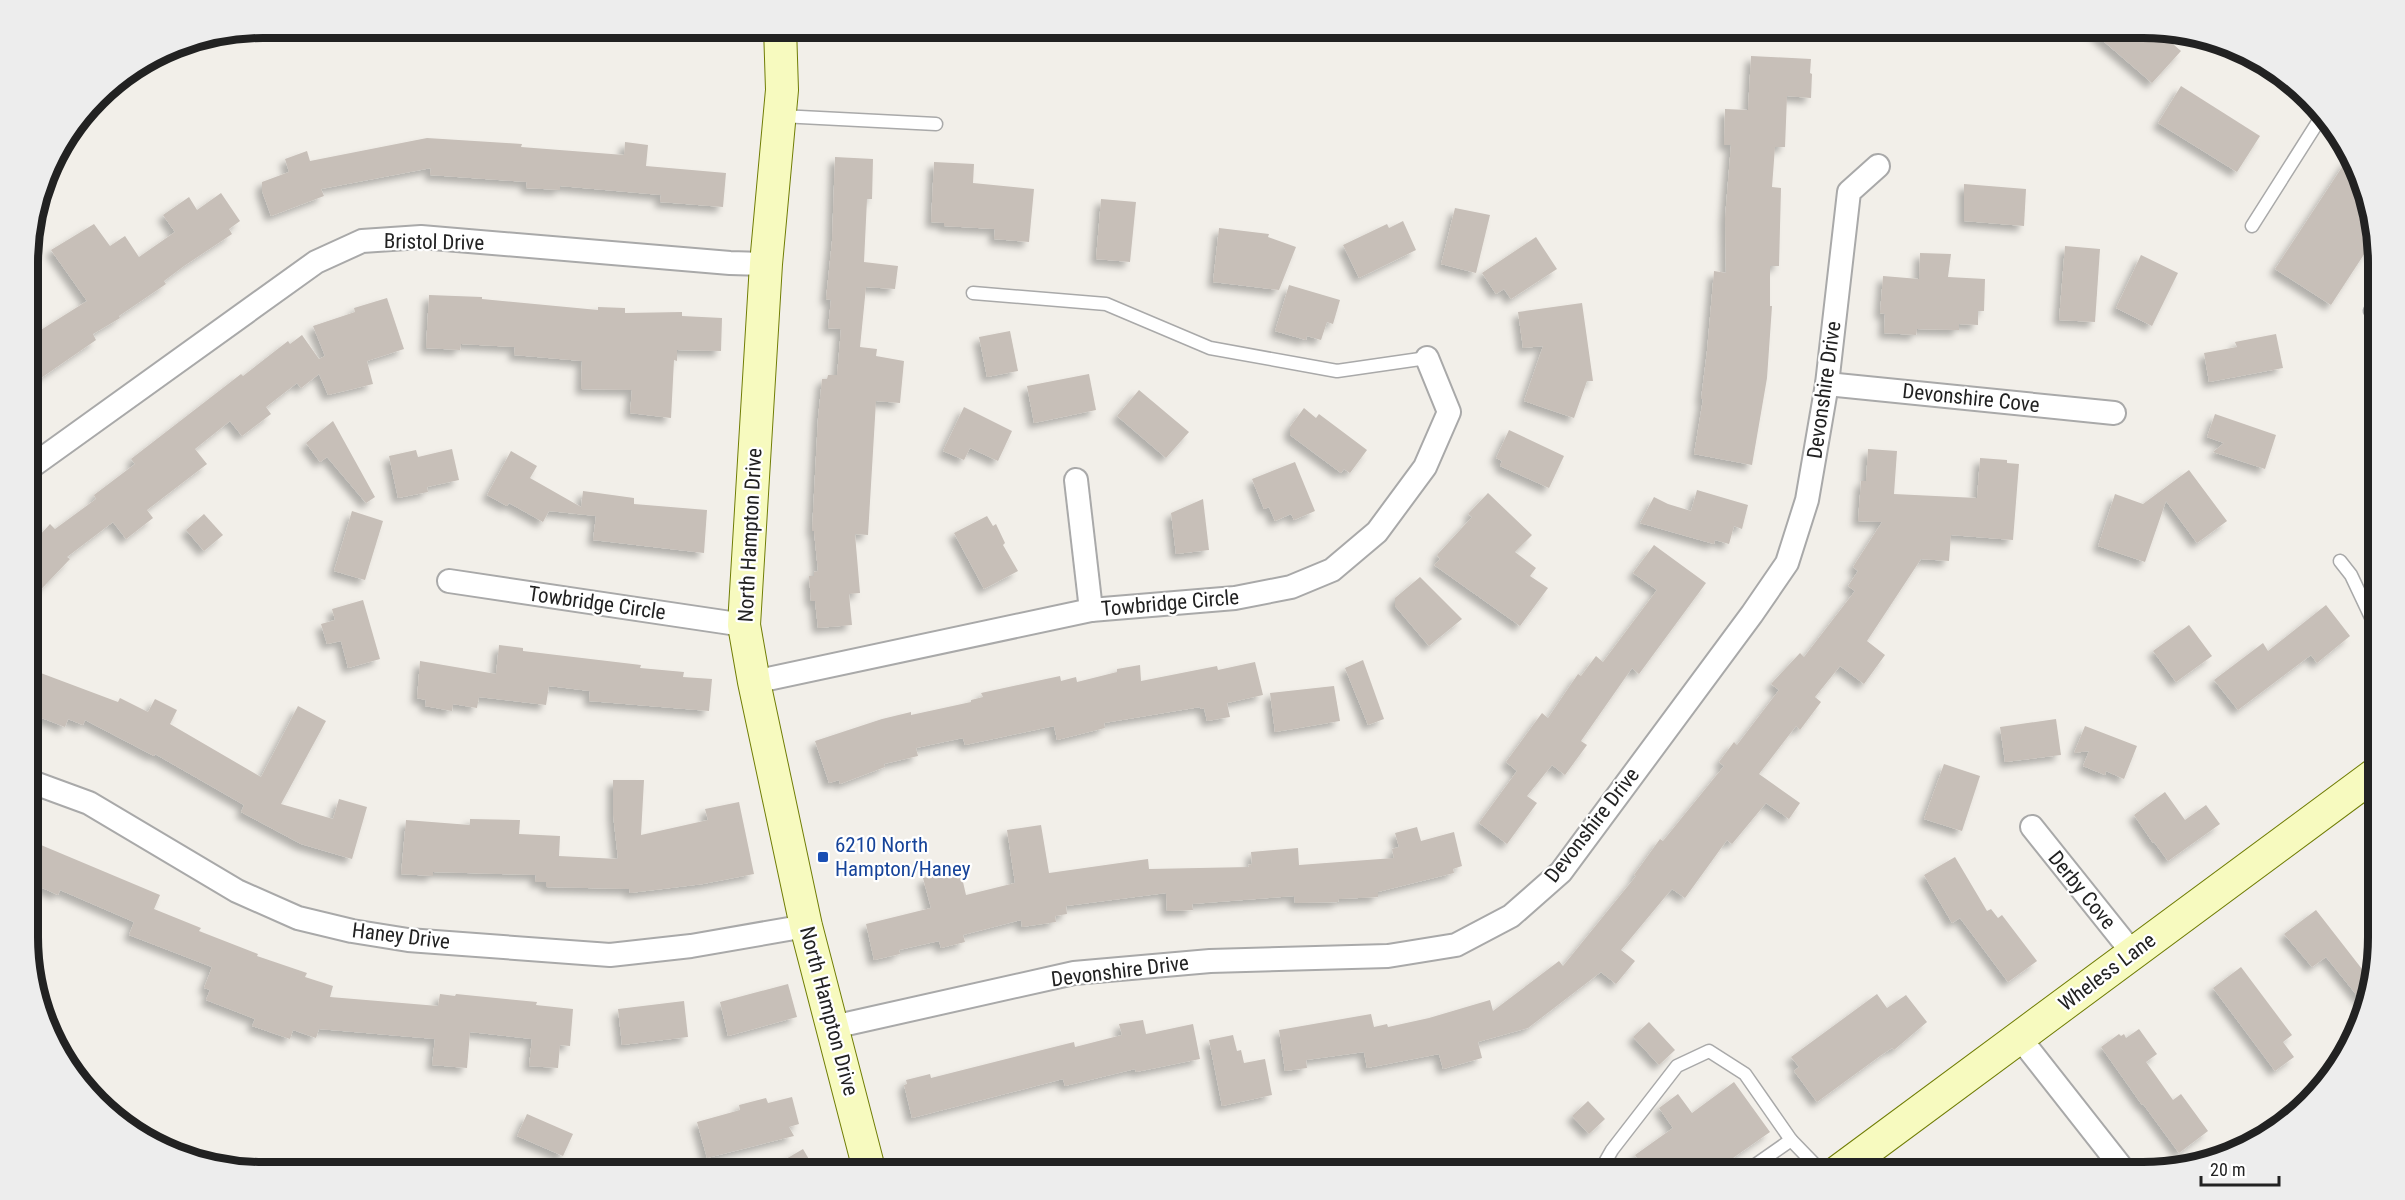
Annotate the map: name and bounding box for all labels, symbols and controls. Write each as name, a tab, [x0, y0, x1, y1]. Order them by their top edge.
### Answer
street label: Bristol Drive	[384, 229, 485, 255]
street label: Devonshire Drive	[1802, 320, 1846, 460]
street label: Devonshire Cove	[1901, 379, 2041, 417]
street label: North Hampton Drive	[733, 447, 767, 623]
street label: Towbridge Circle	[527, 581, 667, 625]
street label: Towbridge Circle	[1100, 585, 1240, 621]
street label: Devonshire Drive	[1540, 763, 1644, 887]
place label: 6210 North Hampton/Haney	[835, 833, 971, 881]
street label: Derby Cove	[2043, 846, 2121, 934]
marker: 6210 North Hampton/Haney	[816, 850, 830, 864]
street label: Haney Drive	[351, 918, 451, 954]
street label: North Hampton Drive	[795, 924, 863, 1098]
street label: Wheless Lane	[2054, 928, 2160, 1016]
street label: Devonshire Drive	[1050, 951, 1190, 991]
scale bar	[2201, 1149, 2279, 1187]
text: 20 m	[2210, 1159, 2245, 1180]

